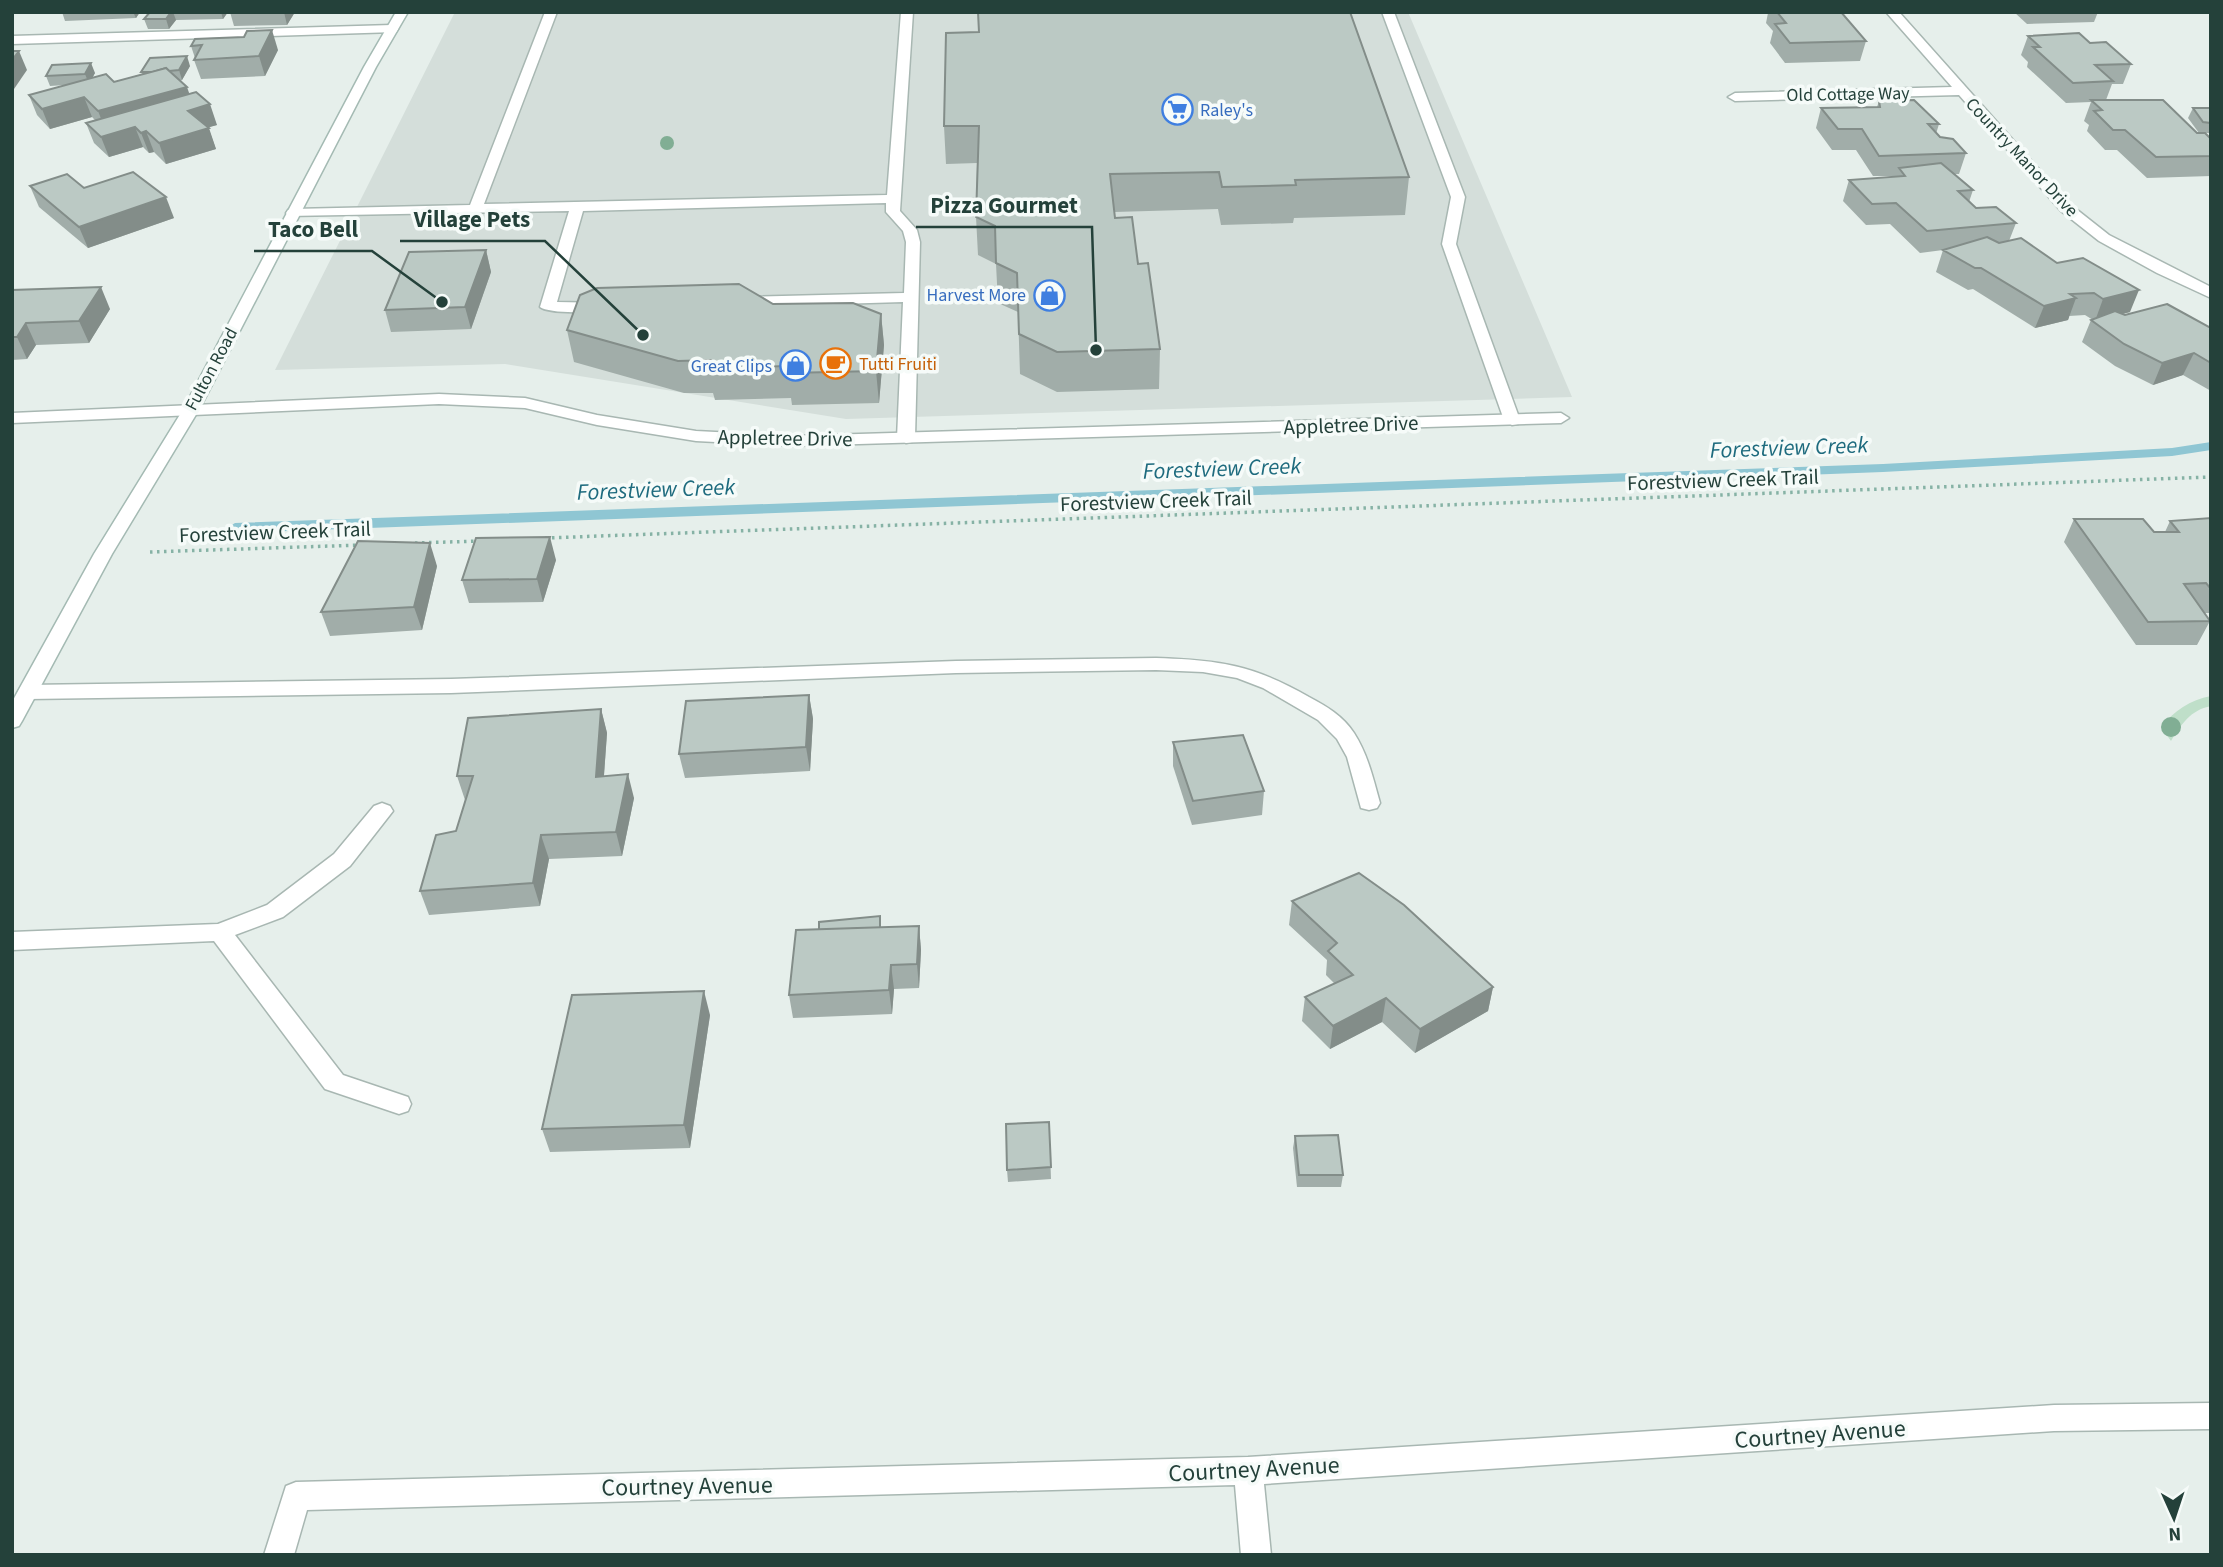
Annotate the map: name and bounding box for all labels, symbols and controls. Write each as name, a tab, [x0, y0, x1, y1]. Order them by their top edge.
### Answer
street label: Old Cottage Way	[1786, 81, 1910, 108]
street label: Country Manor Drive	[1960, 92, 2084, 223]
supermarket icon: Raley's	[1160, 93, 1194, 127]
place label: Raley's	[1200, 98, 1253, 123]
callout: Pizza Gourmet	[916, 183, 1092, 227]
text: Pizza Gourmet	[930, 189, 1078, 222]
callout: Village Pets	[400, 197, 545, 241]
text: Village Pets	[413, 203, 530, 236]
callout: Taco Bell	[254, 207, 372, 251]
text: Taco Bell	[268, 213, 358, 246]
shop icon: Harvest More	[1032, 278, 1066, 312]
place label: Harvest More	[927, 283, 1026, 308]
street label: Fulton Road	[179, 323, 244, 415]
cafe icon: Tutti Fruiti	[819, 347, 853, 381]
shop icon: Great Clips	[778, 349, 812, 383]
place label: Tutti Fruiti	[859, 352, 937, 377]
place label: Great Clips	[691, 354, 772, 379]
street label: Appletree Drive	[1283, 408, 1419, 442]
street label: Appletree Drive	[717, 422, 853, 454]
water label: Forestview Creek	[1709, 428, 1870, 467]
water label: Forestview Creek	[1142, 449, 1303, 488]
street label: Forestview Creek Trail	[1627, 462, 1819, 498]
water label: Forestview Creek	[576, 470, 737, 509]
street label: Forestview Creek Trail	[1060, 483, 1252, 519]
street label: Forestview Creek Trail	[179, 514, 371, 550]
street label: Courtney Avenue	[1733, 1411, 1907, 1458]
street label: Courtney Avenue	[1168, 1448, 1340, 1491]
street label: Courtney Avenue	[601, 1468, 773, 1505]
north arrow	[2139, 1483, 2209, 1553]
text: N	[2168, 1520, 2182, 1547]

